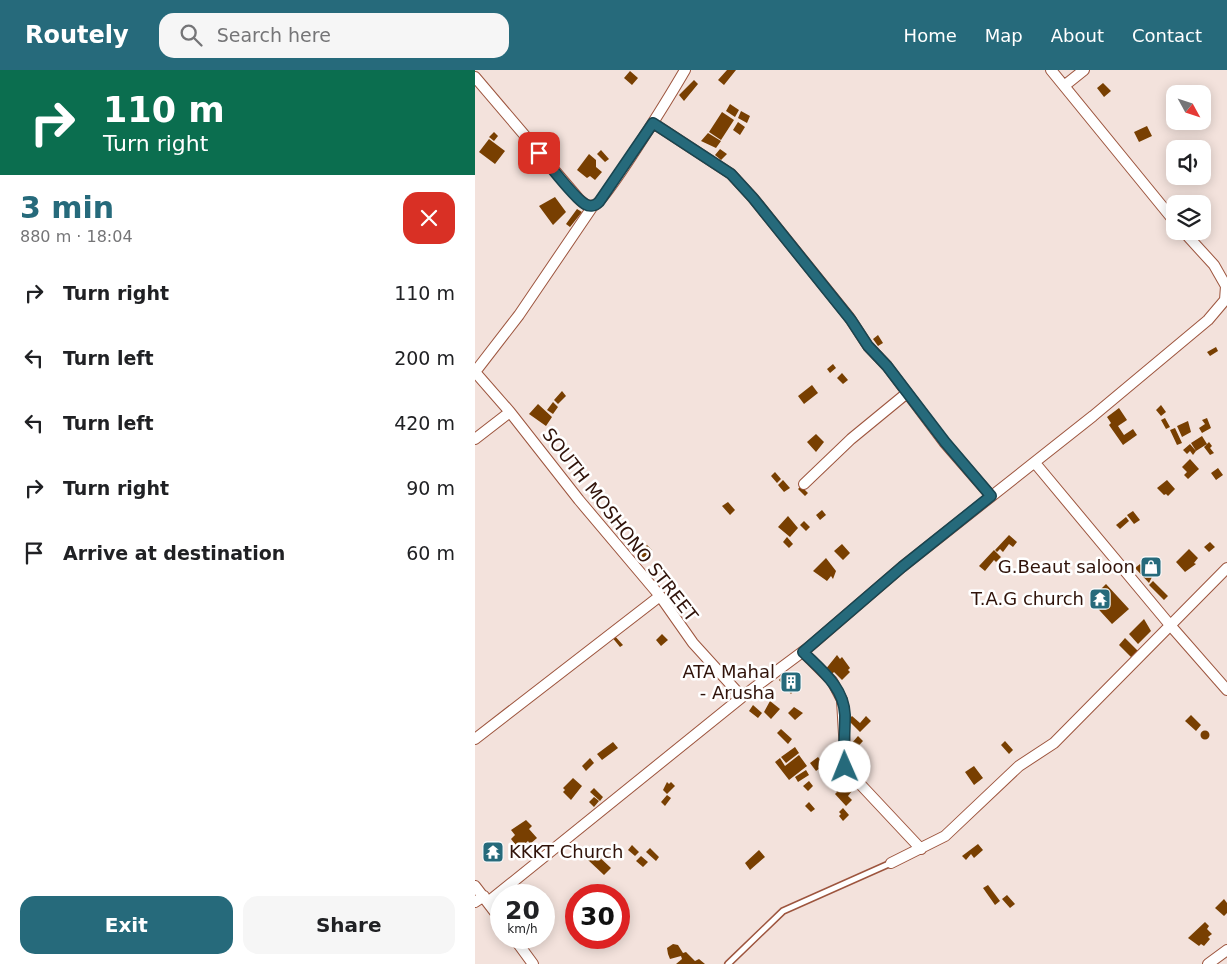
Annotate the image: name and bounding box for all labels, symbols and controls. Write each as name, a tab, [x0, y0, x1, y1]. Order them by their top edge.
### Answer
search box	[159, 13, 509, 58]
text: Routely	[25, 21, 129, 49]
icon: search	[177, 21, 205, 49]
text: Search here	[217, 24, 331, 46]
text: Home	[904, 25, 957, 46]
text: Map	[985, 25, 1023, 46]
text: About	[1051, 25, 1104, 46]
text: Contact	[1132, 25, 1202, 46]
north arrow	[1166, 85, 1211, 130]
map controls	[1166, 85, 1211, 240]
icon: right	[20, 90, 85, 155]
text: 110 m	[103, 90, 225, 130]
text: Turn right	[103, 131, 208, 156]
pin	[518, 132, 560, 174]
icon: arrive	[525, 139, 553, 167]
button: sound	[1166, 140, 1211, 185]
text: 3 min	[20, 190, 114, 225]
button: close	[403, 192, 455, 244]
button: layers	[1166, 195, 1211, 240]
text: 880 m · 18:04	[20, 227, 133, 246]
icon: right	[20, 279, 48, 307]
text: Turn right	[63, 282, 169, 304]
text: 110 m	[394, 282, 455, 304]
icon: left	[20, 344, 48, 372]
text: Turn left	[63, 347, 154, 369]
text: 200 m	[394, 347, 455, 369]
icon: left	[20, 409, 48, 437]
text: Turn left	[63, 412, 154, 434]
text: 420 m	[394, 412, 455, 434]
street label: SOUTH MOSHONO STREET	[538, 424, 703, 626]
icon: right	[20, 474, 48, 502]
text: Turn right	[63, 477, 169, 499]
text: 90 m	[406, 477, 455, 499]
icon: arrive	[20, 539, 48, 567]
text: Arrive at destination	[63, 542, 285, 564]
text: 60 m	[406, 542, 455, 564]
shop icon: G.Beaut saloon	[1139, 555, 1163, 579]
place label: G.Beaut saloon	[998, 556, 1135, 577]
temple icon: T.A.G church	[1088, 587, 1112, 611]
place label: T.A.G church	[970, 588, 1084, 609]
place label: ATA Mahal - Arusha	[682, 661, 775, 703]
building icon: ATA Mahal - Arusha	[779, 670, 803, 694]
position arrow	[818, 740, 870, 792]
temple icon: KKKT Church	[481, 840, 505, 864]
place label: KKKT Church	[509, 841, 623, 862]
speed limit sign: 30	[565, 884, 630, 949]
button: Exit	[20, 896, 233, 954]
button: Share	[243, 896, 455, 954]
text: 20	[505, 896, 540, 925]
text: km/h	[507, 922, 538, 936]

